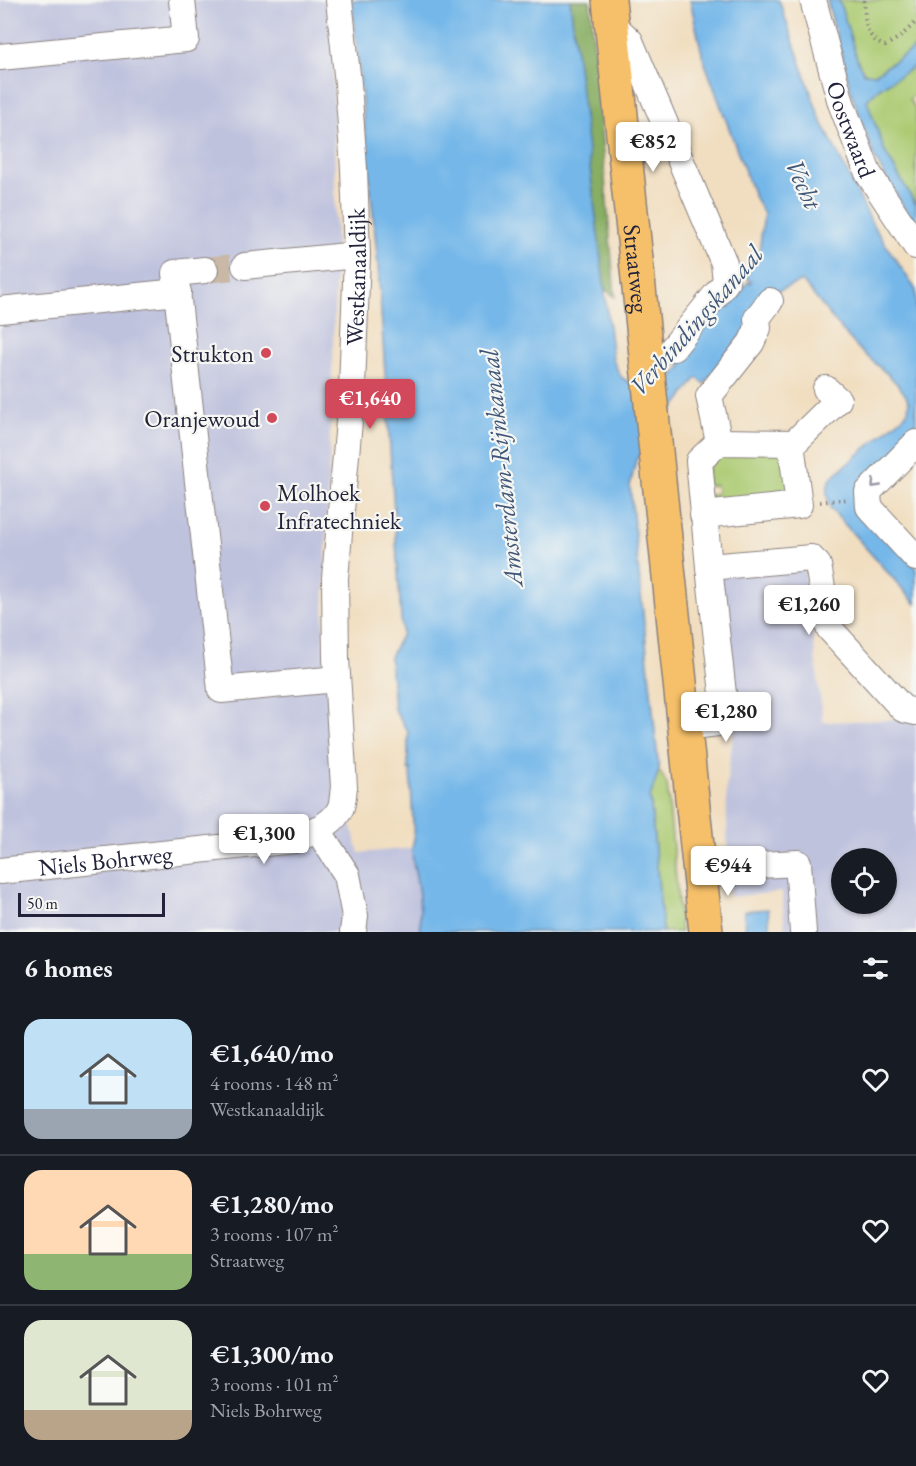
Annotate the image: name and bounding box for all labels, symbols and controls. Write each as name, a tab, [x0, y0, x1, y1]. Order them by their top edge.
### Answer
street label: Oostwaard	[820, 77, 884, 183]
pin: €852	[617, 122, 689, 173]
text: €852	[630, 128, 676, 154]
water label: Vecht	[778, 153, 831, 216]
street label: Westkanaaldijk	[338, 207, 373, 346]
street label: Straatweg	[617, 223, 657, 315]
water label: Verbindingskanaal	[621, 237, 771, 402]
place label: Strukton	[171, 338, 254, 369]
marker: Strukton	[259, 346, 273, 360]
water label: Amsterdam-Rijnkanaal	[472, 347, 531, 591]
pin: €1,640	[321, 379, 419, 430]
text: €1,640	[339, 385, 401, 411]
place label: Oranjewoud	[144, 403, 261, 434]
marker: Oranjewoud	[265, 411, 279, 425]
place label: Molhoek Infratechniek	[277, 477, 402, 536]
one-way arrow	[871, 478, 882, 488]
marker: Molhoek Infratechniek	[258, 499, 272, 513]
pin: €1,260	[760, 585, 858, 636]
text: €1,260	[778, 591, 840, 617]
pin: €1,280	[677, 692, 775, 743]
text: €1,280	[695, 698, 757, 724]
pin: €1,300	[215, 814, 313, 865]
text: €1,300	[233, 820, 295, 846]
street label: Niels Bohrweg	[37, 837, 174, 882]
pin: €944	[692, 846, 764, 897]
map controls	[831, 848, 897, 914]
button: locate	[831, 848, 897, 914]
text: €944	[705, 852, 751, 878]
scale bar	[18, 890, 165, 918]
text: 50 m	[27, 893, 58, 914]
text: 6 homes	[24, 951, 113, 985]
icon: filters	[859, 952, 892, 985]
text: €1,640/mo	[210, 1036, 334, 1070]
icon: home	[72, 1043, 144, 1115]
icon: heart	[859, 1063, 892, 1096]
text: 4 rooms · 148 m²	[210, 1070, 338, 1096]
text: Westkanaaldijk	[210, 1096, 324, 1122]
text: €1,280/mo	[210, 1187, 334, 1221]
icon: home	[72, 1194, 144, 1266]
icon: heart	[859, 1214, 892, 1247]
text: 3 rooms · 107 m²	[210, 1221, 338, 1247]
text: Straatweg	[210, 1247, 284, 1273]
text: €1,300/mo	[210, 1337, 334, 1371]
icon: home	[72, 1344, 144, 1416]
icon: heart	[859, 1364, 892, 1397]
text: 3 rooms · 101 m²	[210, 1371, 338, 1397]
text: Niels Bohrweg	[210, 1397, 322, 1423]

